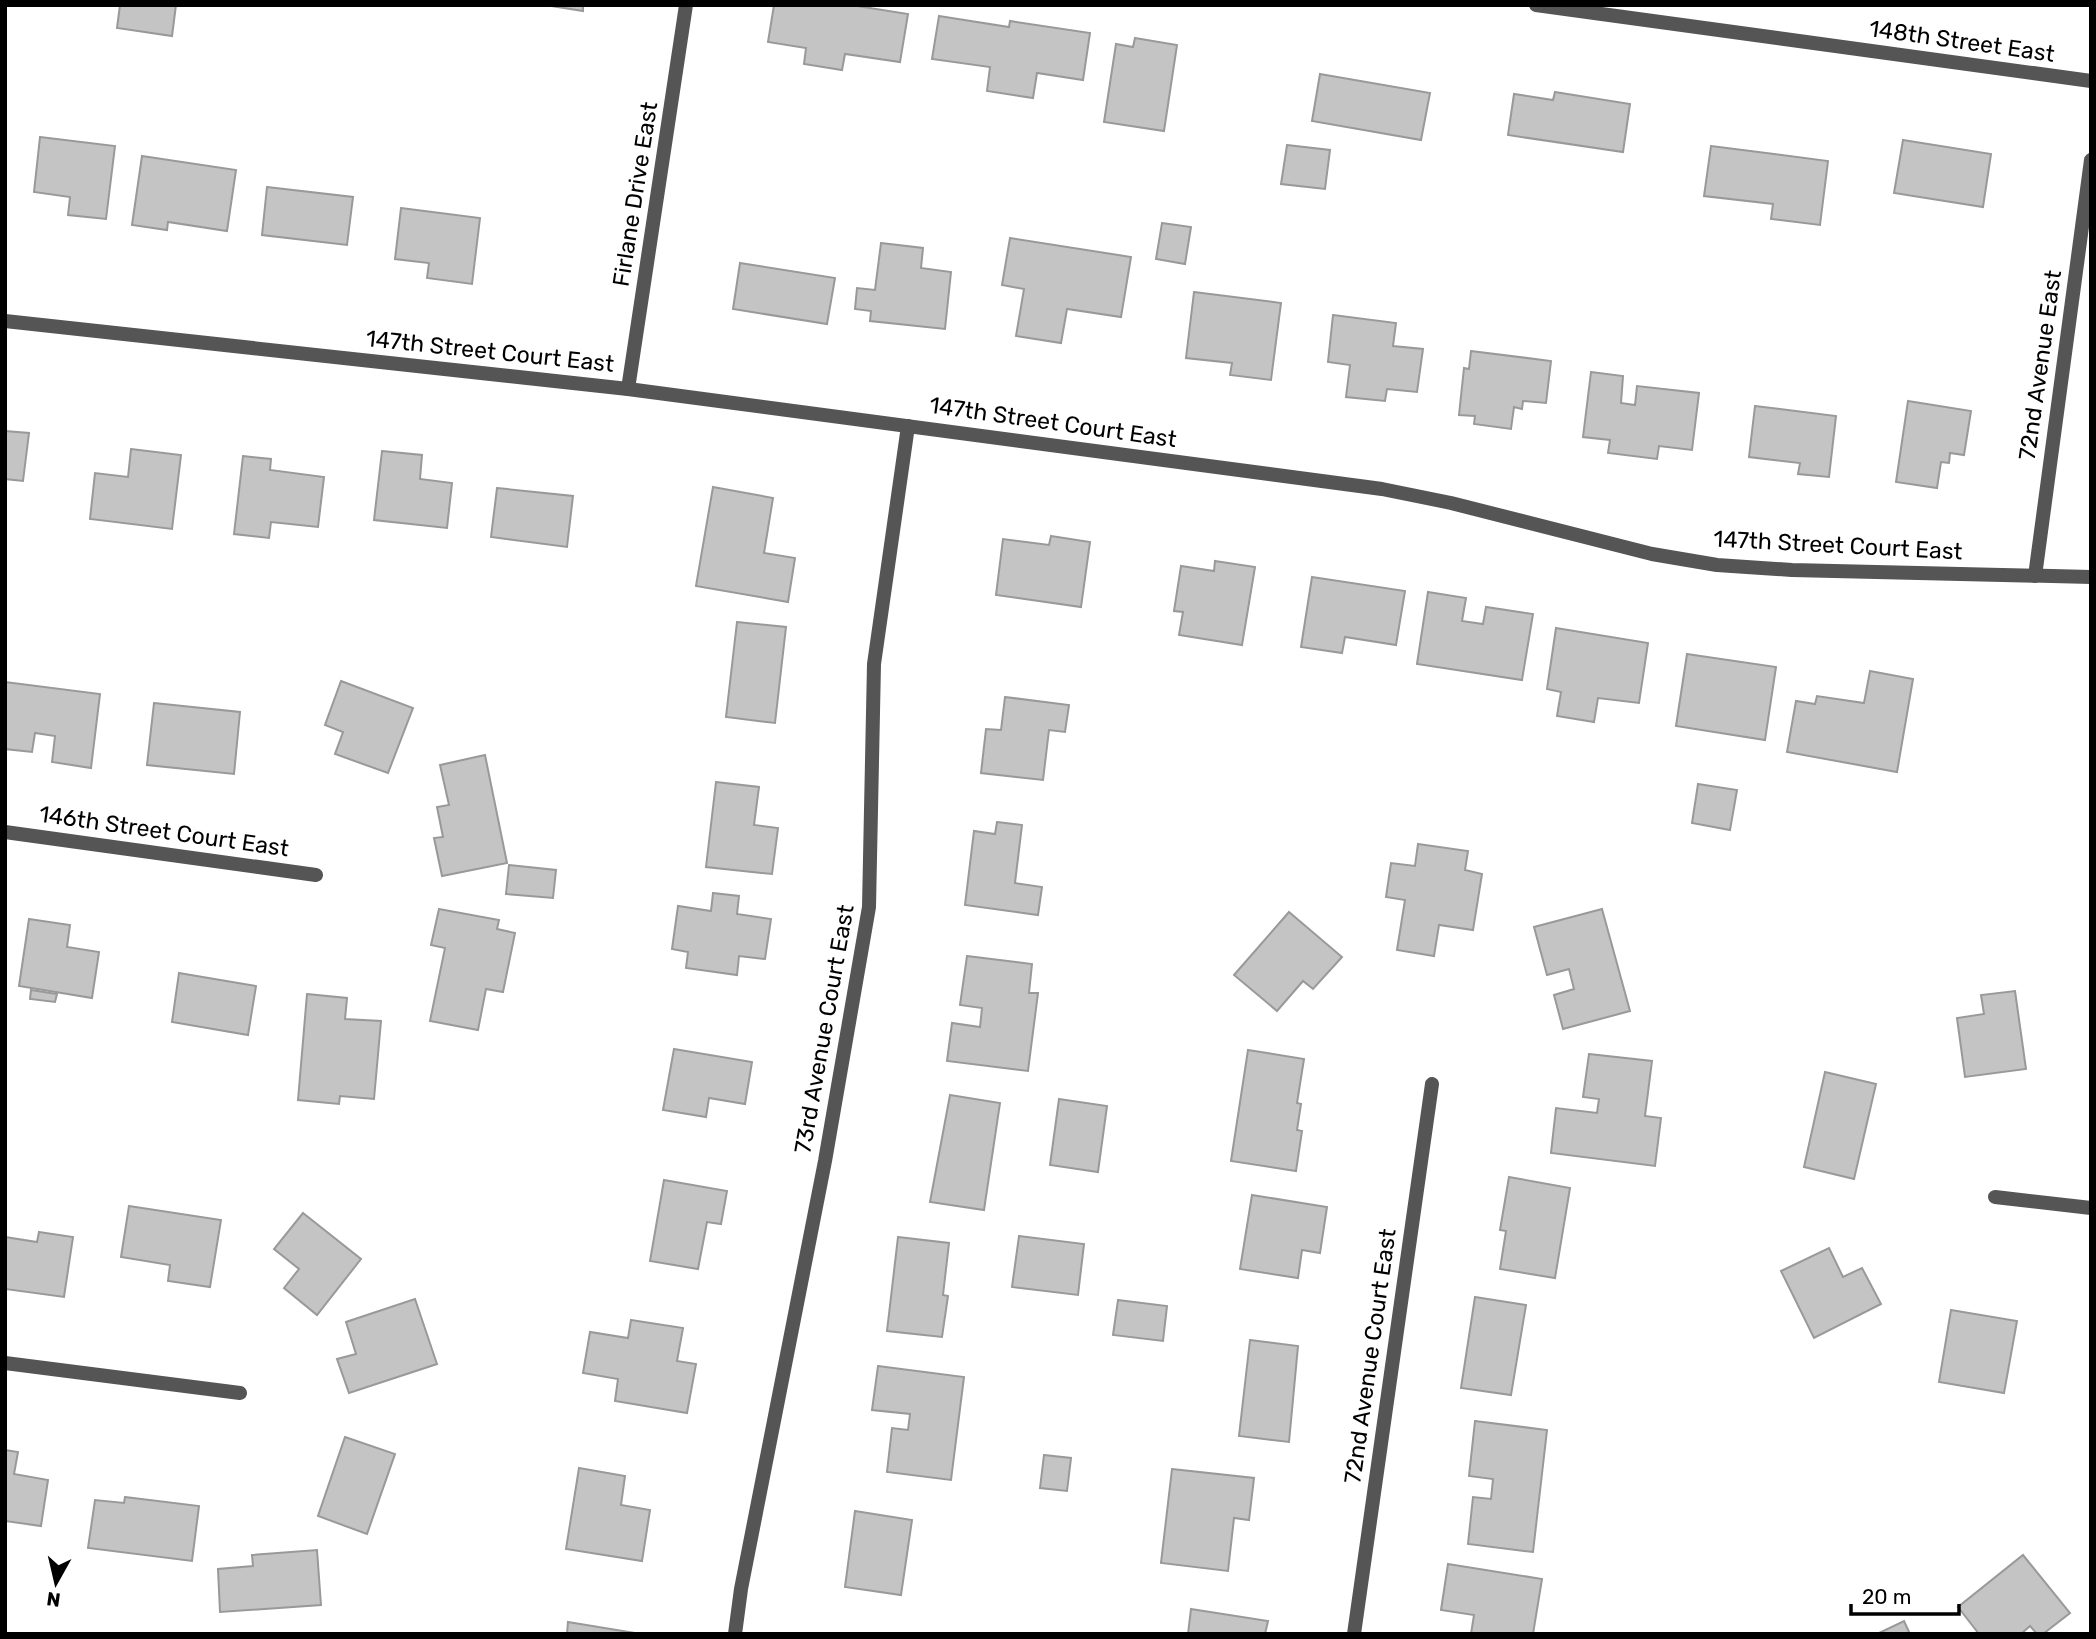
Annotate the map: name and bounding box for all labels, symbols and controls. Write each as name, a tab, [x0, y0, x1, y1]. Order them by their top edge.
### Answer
street label: 148th Street East	[1868, 14, 2056, 68]
street label: Firlane Drive East	[607, 100, 663, 288]
street label: 72nd Avenue East	[2013, 268, 2067, 462]
street label: 147th Street Court East	[365, 324, 615, 378]
street label: 147th Street Court East	[928, 391, 1178, 453]
street label: 147th Street Court East	[1713, 524, 1963, 566]
street label: 146th Street Court East	[37, 800, 291, 862]
street label: 73rd Avenue Court East	[788, 902, 860, 1156]
street label: 72nd Avenue Court East	[1338, 1227, 1402, 1485]
north arrow	[21, 1548, 91, 1618]
scale bar	[1851, 1572, 1960, 1616]
text: 20 m	[1862, 1584, 1911, 1609]
text: N	[45, 1587, 62, 1612]

